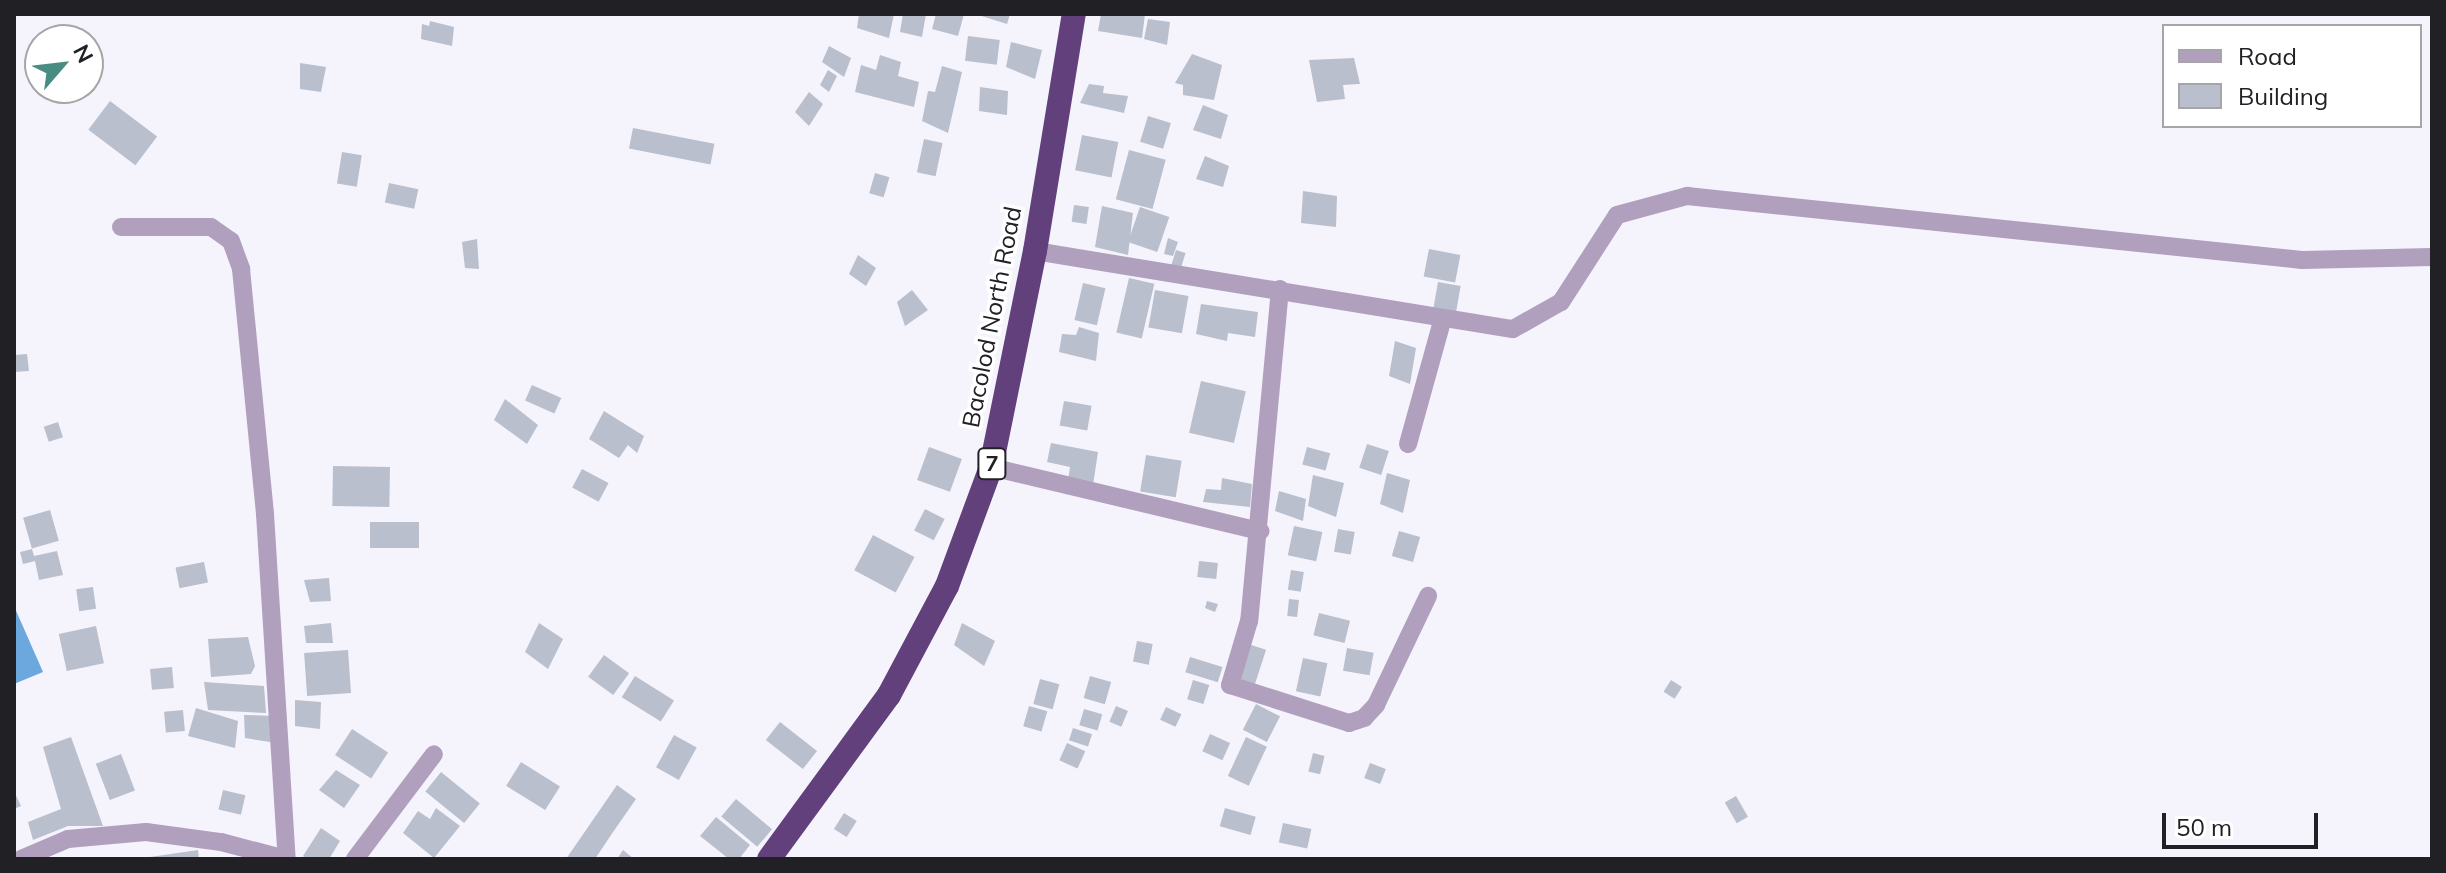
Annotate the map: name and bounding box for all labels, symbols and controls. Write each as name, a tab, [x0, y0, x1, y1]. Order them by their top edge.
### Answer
north arrow	[24, 24, 104, 104]
legend	[2162, 24, 2422, 128]
text: N	[67, 40, 100, 68]
text: Road	[2238, 41, 2297, 71]
text: Building	[2238, 81, 2328, 111]
street label: Bacolod North Road	[956, 204, 1028, 430]
road number: 7	[976, 446, 1008, 482]
scale bar	[2166, 797, 2322, 847]
text: 50 m	[2176, 812, 2232, 842]

